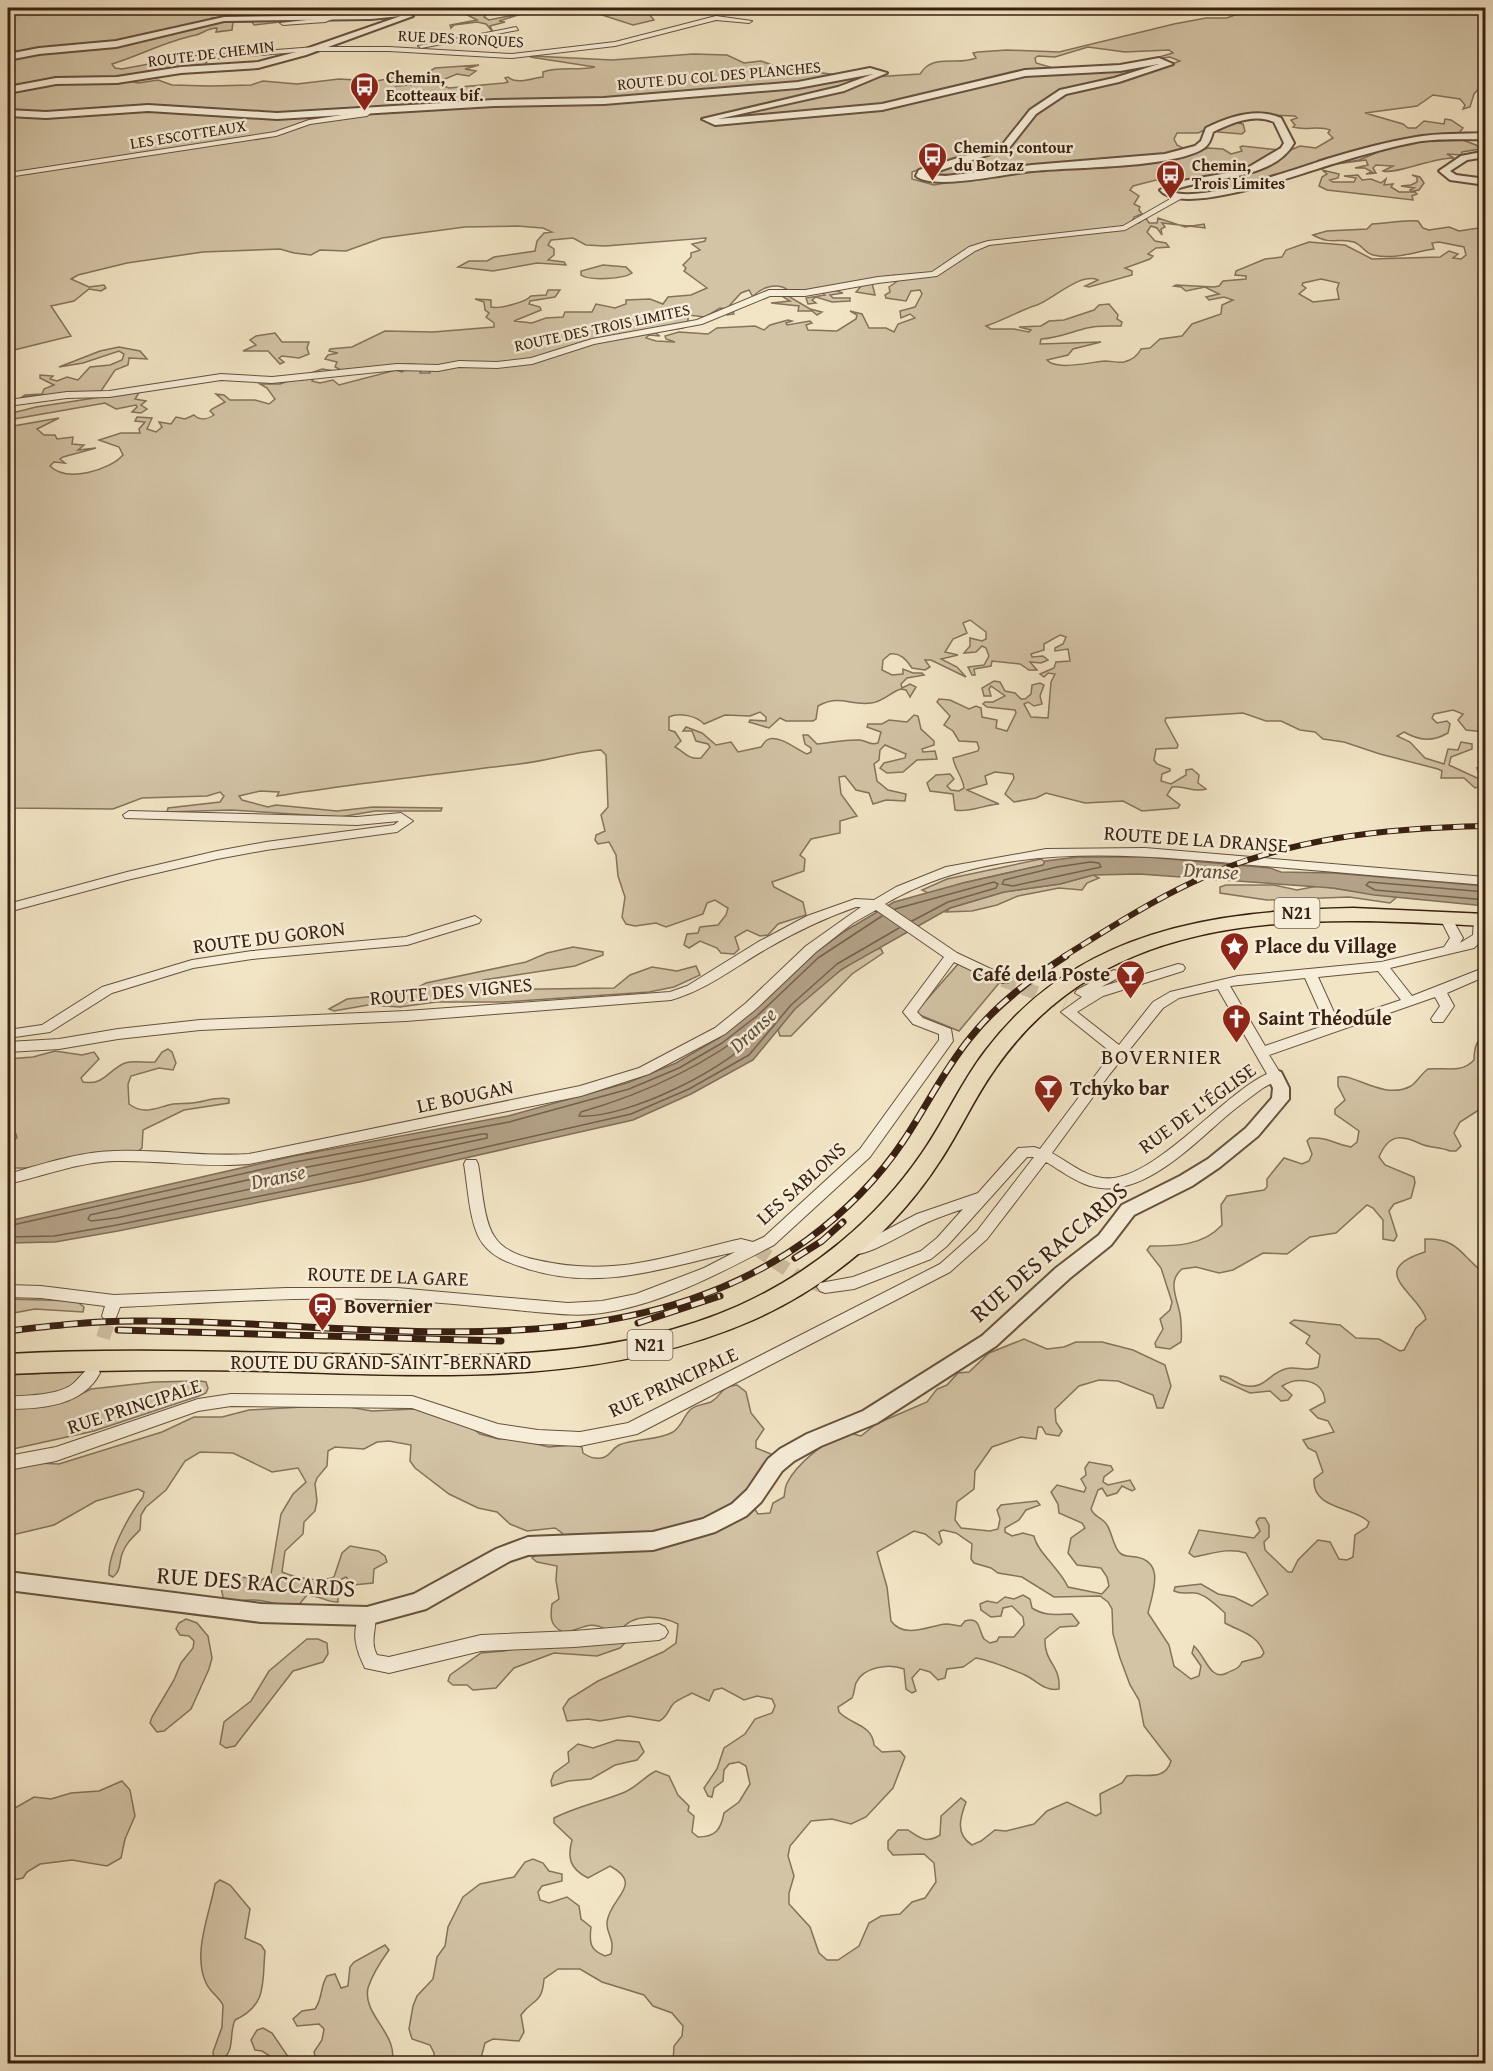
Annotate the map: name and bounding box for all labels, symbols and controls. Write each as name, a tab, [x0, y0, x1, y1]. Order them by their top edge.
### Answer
street label: RUE DES RONQUES	[397, 23, 525, 53]
street label: ROUTE DE CHEMIN	[146, 33, 276, 73]
street label: ROUTE DU COL DES PLANCHES	[616, 54, 822, 96]
place label: Chemin, Ecotteaux bif.	[386, 65, 484, 107]
bus stop icon: Chemin, Ecotteaux bif.	[349, 70, 381, 112]
street label: LES ESCOTTEAUX	[128, 113, 248, 155]
place label: Chemin, contour du Botzaz	[954, 135, 1074, 177]
bus stop icon: Chemin, contour du Botzaz	[917, 140, 949, 182]
place label: Chemin, Trois Limites	[1192, 153, 1285, 195]
bus stop icon: Chemin, Trois Limites	[1155, 158, 1187, 200]
street label: ROUTE DES TROIS LIMITES	[512, 297, 692, 357]
street label: ROUTE DE LA DRANSE	[1103, 818, 1289, 859]
water label: Dranse	[1182, 854, 1239, 887]
road number: N21	[1274, 898, 1320, 928]
street label: ROUTE DU GORON	[191, 913, 347, 960]
place icon: Place du Village	[1218, 930, 1250, 972]
place label: Place du Village	[1255, 931, 1397, 960]
bar icon: Café de la Poste	[1115, 958, 1147, 1000]
place label: Café de la Poste	[972, 959, 1110, 988]
street label: ROUTE DES VIGNES	[369, 969, 533, 1012]
water label: Dranse	[721, 999, 783, 1061]
church icon: Saint Théodule	[1221, 1002, 1253, 1044]
place label: Saint Théodule	[1258, 1003, 1392, 1032]
district label: BOVERNIER	[1101, 1040, 1223, 1072]
street label: RUE DE L'ÉGLISE	[1132, 1055, 1261, 1160]
street label: LE BOUGAN	[414, 1071, 516, 1120]
bar icon: Tchyko bar	[1033, 1072, 1065, 1114]
place label: Tchyko bar	[1070, 1073, 1169, 1102]
street label: LES SABLONS	[749, 1134, 852, 1231]
water label: Dranse	[247, 1156, 308, 1198]
street label: RUE DES RACCARDS	[962, 1173, 1135, 1330]
street label: ROUTE DE LA GARE	[307, 1258, 469, 1293]
station icon: Bovernier	[307, 1290, 339, 1332]
place label: Bovernier	[344, 1291, 432, 1320]
road number: N21	[628, 1330, 672, 1360]
street label: RUE PRINCIPALE	[604, 1339, 742, 1424]
street label: ROUTE DU GRAND-SAINT-BERNARD	[231, 1347, 531, 1376]
street label: RUE PRINCIPALE	[63, 1370, 205, 1441]
street label: RUE DES RACCARDS	[156, 1557, 356, 1606]

